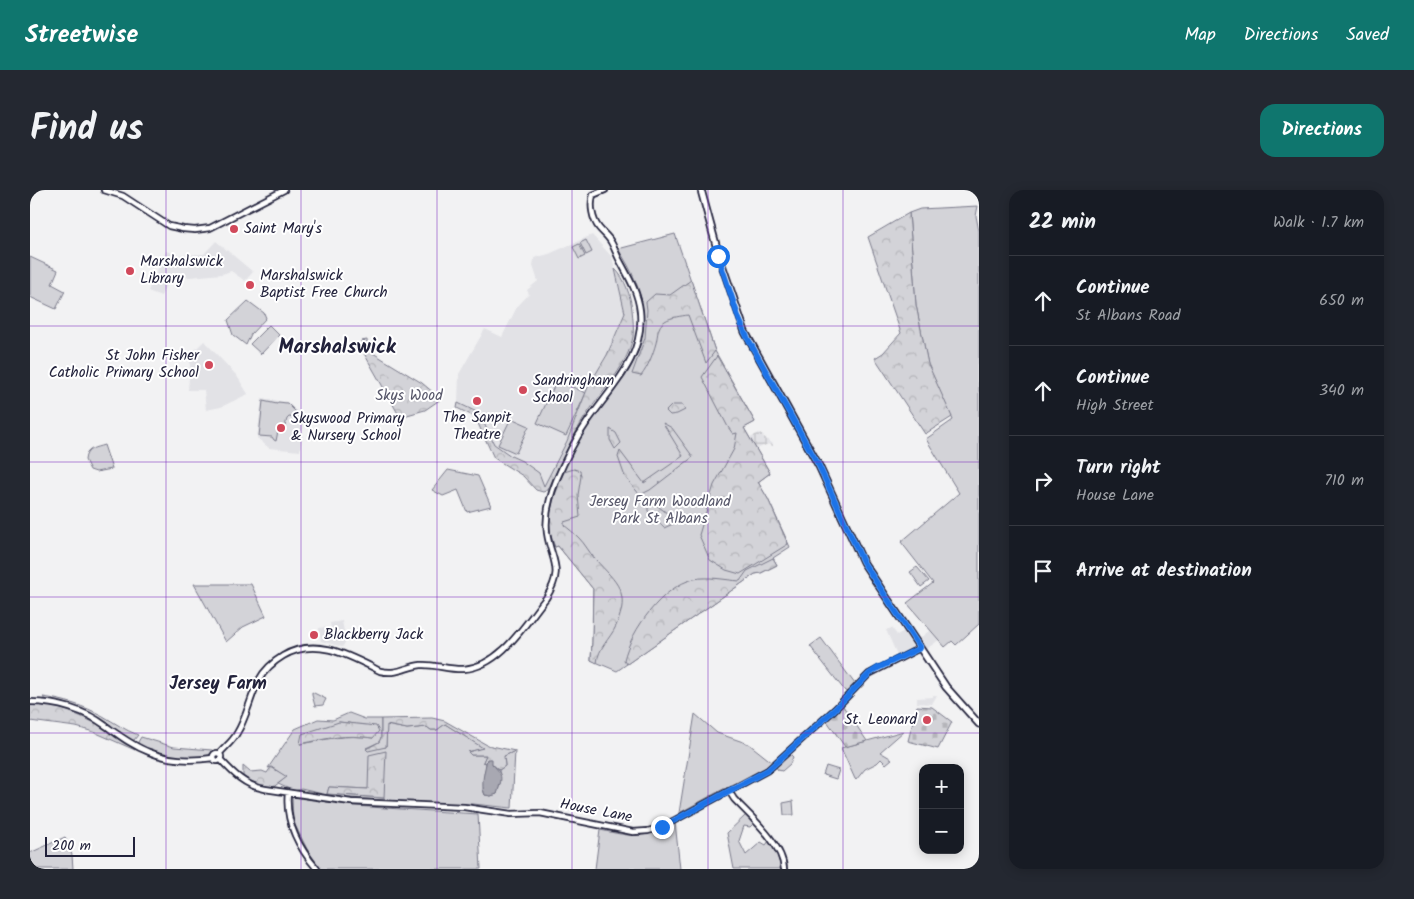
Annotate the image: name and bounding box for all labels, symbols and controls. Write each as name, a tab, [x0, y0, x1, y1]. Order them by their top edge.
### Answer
text: Streetwise	[25, 16, 138, 55]
text: Map	[1184, 21, 1216, 50]
text: Directions	[1244, 21, 1318, 50]
text: Saved	[1346, 21, 1389, 50]
text: Find us	[30, 102, 143, 158]
button: Directions	[1260, 104, 1384, 157]
text: 22 min	[1029, 206, 1096, 239]
text: Walk · 1.7 km	[1273, 210, 1364, 235]
place label: Saint Mary's	[244, 217, 322, 241]
marker: Saint Mary's	[228, 223, 240, 235]
route start	[707, 245, 730, 268]
place label: Marshalswick Library	[140, 250, 224, 291]
place label: Marshalswick Baptist Free Church	[260, 264, 388, 305]
marker: Marshalswick Library	[124, 265, 136, 277]
text: Continue	[1076, 273, 1149, 303]
marker: Marshalswick Baptist Free Church	[244, 279, 256, 291]
icon: ahead	[1029, 287, 1057, 315]
text: 650 m	[1319, 288, 1364, 313]
text: St Albans Road	[1076, 303, 1181, 328]
district label: Marshalswick	[278, 332, 397, 364]
place label: St John Fisher Catholic Primary School	[49, 344, 200, 385]
marker: St John Fisher Catholic Primary School	[203, 359, 215, 371]
text: Continue	[1076, 363, 1149, 393]
place label: Sandringham School	[533, 369, 614, 410]
icon: ahead	[1029, 377, 1057, 405]
text: 340 m	[1319, 378, 1364, 403]
park label: Skys Wood	[375, 384, 443, 408]
marker: Sandringham School	[517, 384, 529, 396]
text: High Street	[1076, 393, 1154, 418]
marker: The Sanpit Theatre	[471, 395, 483, 407]
place label: The Sanpit Theatre	[443, 406, 511, 447]
place label: Skyswood Primary & Nursery School	[291, 407, 405, 448]
marker: Skyswood Primary & Nursery School	[275, 422, 287, 434]
text: Turn right	[1076, 453, 1161, 483]
icon: right	[1029, 467, 1057, 495]
text: 710 m	[1324, 468, 1364, 493]
text: House Lane	[1076, 483, 1154, 508]
park label: Jersey Farm Woodland Park St Albans	[589, 490, 731, 531]
text: Arrive at destination	[1076, 556, 1252, 586]
icon: arrive	[1029, 557, 1057, 585]
place label: Blackberry Jack	[324, 623, 424, 647]
marker: Blackberry Jack	[308, 629, 320, 641]
district label: Jersey Farm	[169, 670, 267, 699]
place label: St. Leonard	[844, 708, 918, 732]
marker: St. Leonard	[921, 714, 933, 726]
map controls	[919, 764, 964, 854]
button: +	[919, 764, 964, 809]
street label: House Lane	[558, 792, 634, 830]
button: −	[919, 809, 964, 854]
route end	[651, 816, 674, 839]
scale bar	[45, 834, 135, 857]
text: 200 m	[52, 835, 91, 857]

